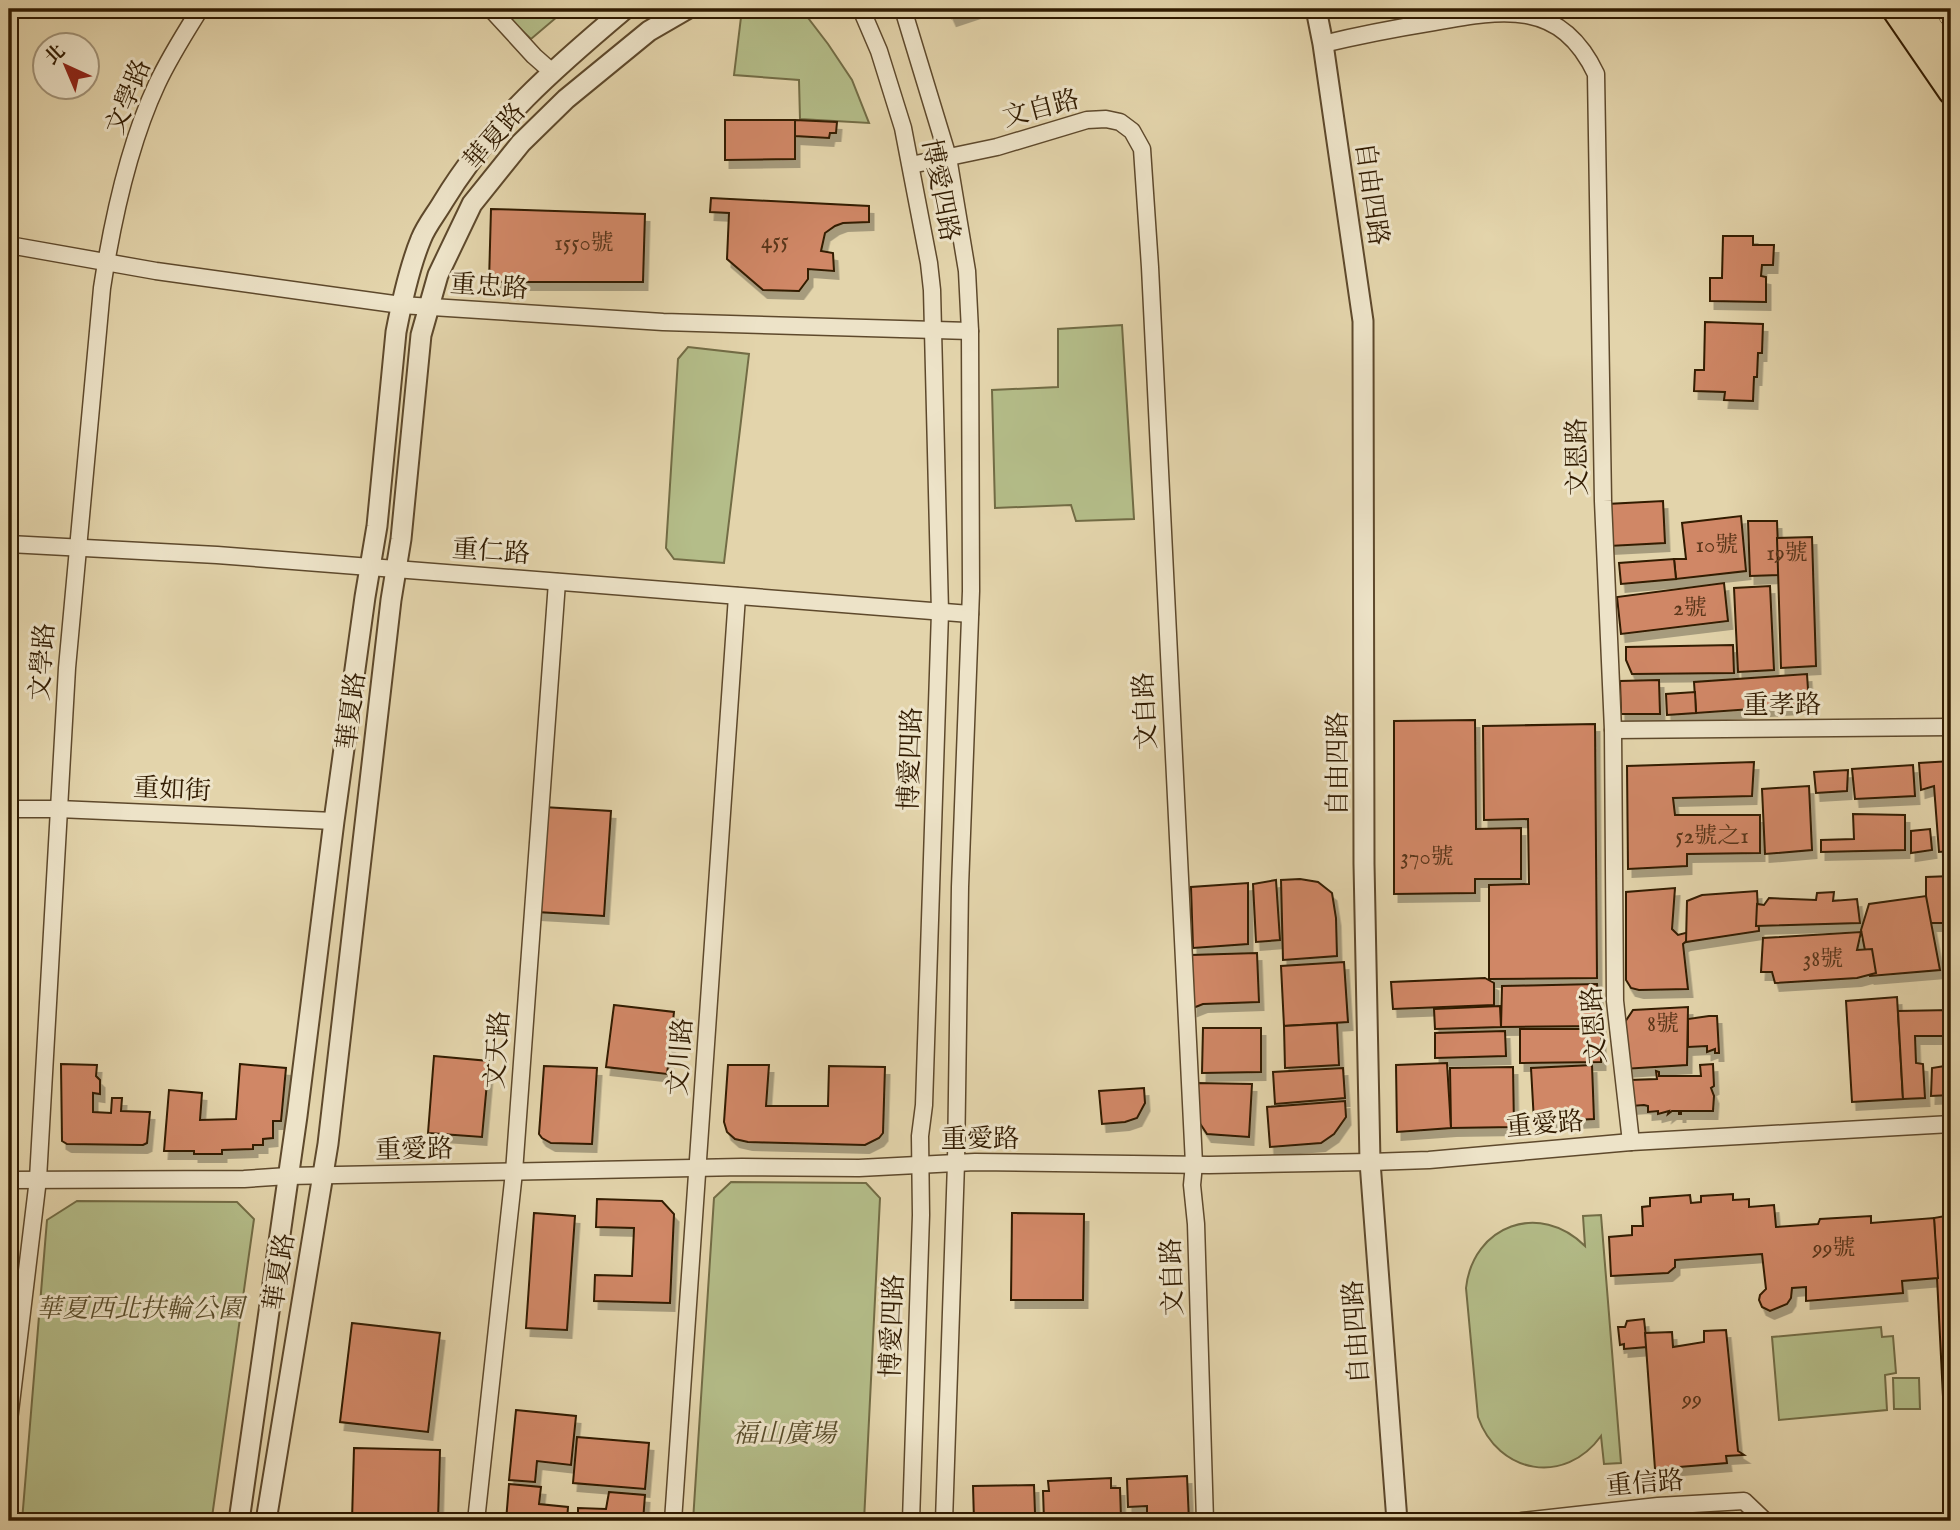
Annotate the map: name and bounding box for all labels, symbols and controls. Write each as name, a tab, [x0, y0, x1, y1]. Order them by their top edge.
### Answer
north arrow	[32, 32, 102, 102]
text: 北	[40, 40, 71, 70]
street label: 文學路	[99, 55, 159, 139]
street label: 文自路	[999, 83, 1083, 135]
street label: 華夏路	[457, 97, 533, 177]
street label: 博愛四路	[914, 136, 966, 244]
street label: 自由四路	[1347, 140, 1395, 248]
house number: 455	[761, 227, 789, 256]
house number: 1550號	[554, 229, 614, 258]
street label: 重忠路	[449, 268, 529, 306]
street label: 文恩路	[1561, 418, 1595, 496]
house number: 10號	[1696, 531, 1738, 560]
street label: 重仁路	[451, 533, 531, 571]
house number: 19號	[1766, 539, 1808, 568]
house number: 2號	[1673, 594, 1707, 623]
street label: 文學路	[24, 622, 62, 702]
street label: 華夏路	[331, 670, 373, 752]
street label: 文自路	[1127, 671, 1165, 751]
street label: 重孝路	[1743, 689, 1821, 722]
street label: 博愛四路	[893, 706, 929, 812]
street label: 自由四路	[1322, 712, 1355, 816]
street label: 重如街	[132, 771, 212, 809]
house number: 52號之1	[1675, 822, 1749, 851]
house number: 370號	[1400, 843, 1454, 872]
house number: 38號	[1803, 945, 1843, 974]
street label: 文恩路	[1576, 985, 1614, 1065]
street label: 文天路	[479, 1010, 517, 1090]
house number: 8號	[1647, 1010, 1679, 1039]
street label: 文川路	[662, 1017, 700, 1097]
street label: 重愛路	[1505, 1105, 1585, 1145]
street label: 重愛路	[941, 1123, 1019, 1156]
street label: 重愛路	[375, 1133, 453, 1167]
street label: 華夏路	[258, 1231, 302, 1313]
house number: 99號	[1811, 1234, 1856, 1263]
street label: 文自路	[1155, 1237, 1191, 1317]
street label: 博愛四路	[875, 1273, 911, 1379]
street label: 自由四路	[1337, 1279, 1377, 1385]
park label: 華夏西北扶輪公園	[36, 1293, 248, 1326]
house number: 99	[1681, 1385, 1702, 1414]
park label: 福山廣場	[732, 1418, 838, 1451]
street label: 重信路	[1605, 1464, 1685, 1504]

